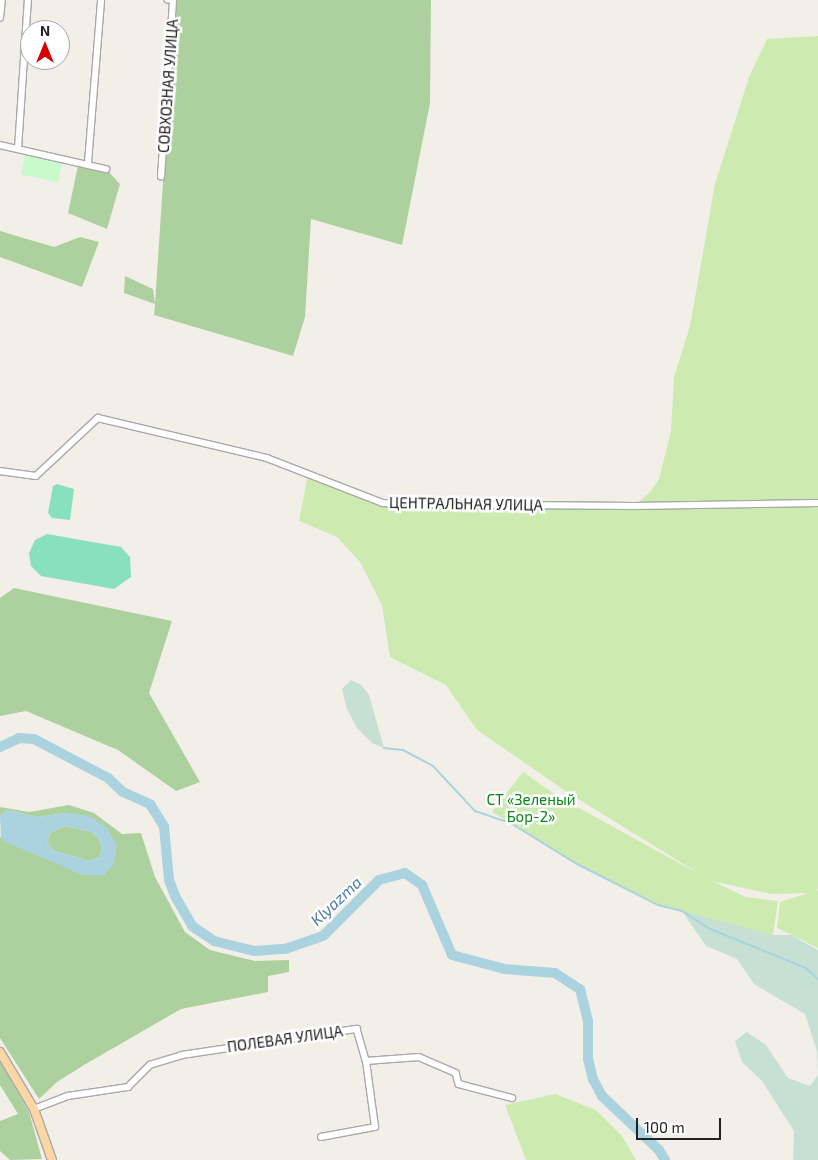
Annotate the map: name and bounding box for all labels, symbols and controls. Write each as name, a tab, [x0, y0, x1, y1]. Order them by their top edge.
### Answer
street label: СОВХОЗНАЯ УЛИЦА	[154, 18, 182, 154]
north arrow	[20, 20, 70, 70]
text: N	[40, 22, 50, 39]
street label: ЦЕНТРАЛЬНАЯ УЛИЦА	[389, 494, 543, 514]
park label: СТ «Зеленый Бор-2»	[486, 790, 576, 825]
water label: Klyazma	[306, 873, 366, 929]
street label: ПОЛЕВАЯ УЛИЦА	[226, 1022, 344, 1056]
scale bar	[638, 1108, 723, 1140]
text: 100 m	[644, 1118, 685, 1136]

